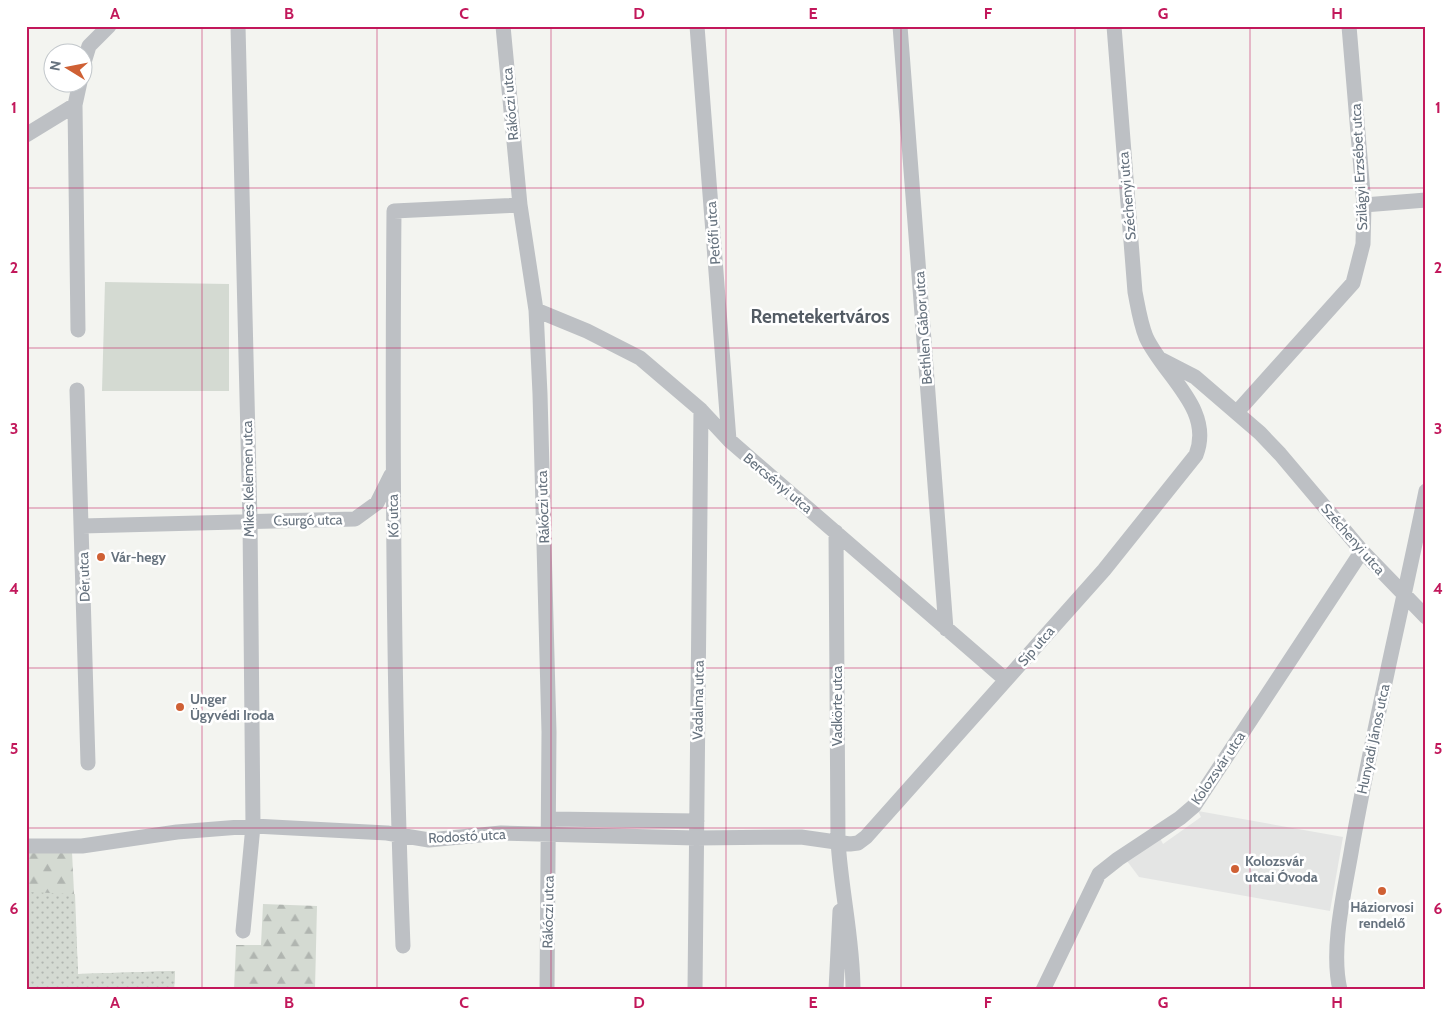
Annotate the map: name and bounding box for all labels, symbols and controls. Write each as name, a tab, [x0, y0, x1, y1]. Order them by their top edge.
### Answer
text: A	[110, 4, 120, 23]
text: B	[284, 4, 294, 23]
text: C	[459, 4, 469, 23]
text: D	[633, 4, 645, 23]
text: E	[808, 4, 818, 23]
text: F	[984, 4, 993, 23]
text: G	[1158, 4, 1168, 23]
text: H	[1331, 4, 1343, 23]
north arrow	[42, 42, 92, 92]
text: N	[45, 59, 65, 72]
street label: Rákóczi utca	[498, 67, 522, 141]
text: 1	[11, 98, 17, 117]
text: 1	[1435, 98, 1441, 117]
street label: Szilágyi Erzsébet utca	[1347, 103, 1371, 231]
street label: Széchenyi utca	[1114, 151, 1140, 241]
street label: Petőfi utca	[702, 201, 724, 265]
text: 2	[10, 258, 18, 277]
text: 2	[1434, 258, 1442, 277]
street label: Bethlen Gábor utca	[910, 271, 936, 385]
district label: Remetekertváros	[750, 305, 890, 328]
text: 3	[10, 419, 18, 438]
text: 3	[1434, 419, 1442, 438]
street label: Mikes Kelemen utca	[238, 420, 258, 538]
street label: Bercsényi utca	[740, 449, 817, 517]
street label: Rákóczi utca	[533, 470, 553, 544]
street label: Kő utca	[384, 494, 402, 538]
street label: Széchenyi utca	[1317, 500, 1389, 579]
street label: Csurgó utca	[273, 510, 343, 530]
place label: Vár-hegy	[111, 548, 166, 566]
street label: Dér utca	[74, 551, 94, 602]
marker: Vár-hegy	[95, 551, 107, 563]
text: 4	[9, 579, 19, 598]
text: 4	[1433, 579, 1443, 598]
street label: Síp utca	[1014, 622, 1058, 670]
street label: Vadalma utca	[688, 660, 708, 740]
street label: Vadkörte utca	[828, 665, 846, 746]
street label: Hunyadi János utca	[1353, 682, 1394, 796]
place label: Unger Ügyvédi Iroda	[190, 690, 274, 724]
marker: Unger Ügyvédi Iroda	[174, 701, 186, 713]
street label: Kolozsvár utca	[1187, 728, 1249, 808]
text: 5	[10, 739, 18, 758]
text: 5	[1434, 739, 1442, 758]
street label: Rodostó utca	[428, 825, 507, 847]
place label: Kolozsvár utcai Óvoda	[1245, 852, 1318, 886]
marker: Kolozsvár utcai Óvoda	[1229, 863, 1241, 875]
street label: Rákóczi utca	[538, 875, 558, 949]
marker: Háziorvosi rendelő	[1376, 885, 1388, 897]
place label: Háziorvosi rendelő	[1350, 898, 1414, 932]
text: 6	[10, 899, 19, 918]
text: 6	[1434, 899, 1443, 918]
text: A	[110, 993, 120, 1012]
text: B	[284, 993, 294, 1012]
text: C	[459, 993, 469, 1012]
text: D	[633, 993, 645, 1012]
text: E	[808, 993, 818, 1012]
text: F	[984, 993, 993, 1012]
text: G	[1158, 993, 1168, 1012]
text: H	[1331, 993, 1343, 1012]

